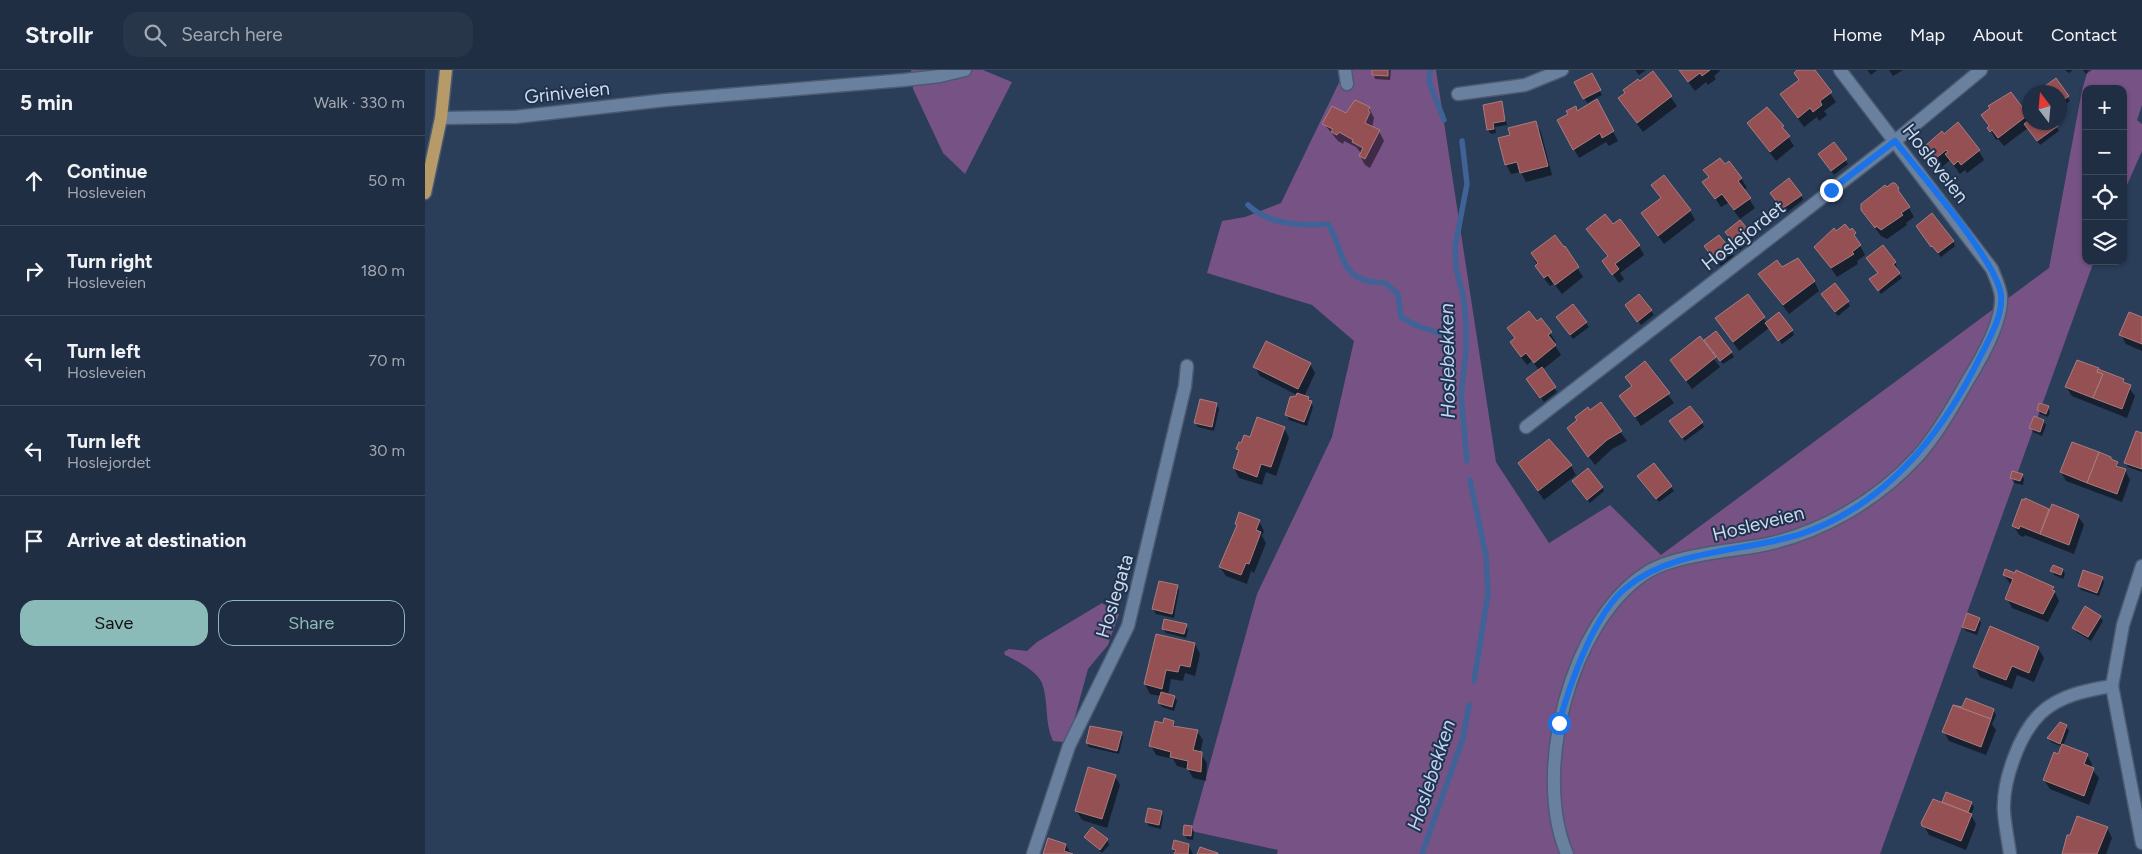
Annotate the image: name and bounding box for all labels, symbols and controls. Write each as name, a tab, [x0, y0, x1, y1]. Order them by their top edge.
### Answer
search box	[123, 12, 473, 57]
text: Strollr	[25, 20, 93, 49]
icon: search	[141, 21, 169, 49]
text: Search here	[181, 23, 283, 46]
text: Home	[1833, 24, 1882, 46]
text: Map	[1910, 24, 1945, 46]
text: About	[1973, 24, 2023, 46]
text: Contact	[2051, 24, 2117, 46]
street label: Griniveien	[523, 77, 611, 108]
north arrow	[2022, 85, 2067, 130]
map controls	[2082, 85, 2127, 265]
button: +	[2082, 85, 2127, 130]
text: 5 min	[20, 90, 73, 115]
text: Walk · 330 m	[314, 93, 405, 112]
street label: Hosleveien	[1898, 119, 1974, 207]
button: −	[2082, 130, 2127, 175]
text: Continue	[67, 160, 147, 183]
icon: ahead	[20, 167, 48, 195]
text: 50 m	[368, 171, 405, 190]
button: locate	[2082, 175, 2127, 220]
route end	[1820, 179, 1843, 202]
text: Hosleveien	[67, 183, 146, 202]
street label: Hoslejordet	[1697, 196, 1790, 275]
button: layers	[2082, 220, 2127, 265]
text: Turn right	[67, 250, 153, 273]
icon: right	[20, 257, 48, 285]
text: 180 m	[361, 261, 405, 280]
text: Hosleveien	[67, 273, 146, 292]
water label: Hoslebekken	[1434, 303, 1460, 419]
text: Turn left	[67, 340, 141, 363]
icon: left	[20, 347, 48, 375]
text: 70 m	[369, 351, 405, 370]
text: Hosleveien	[67, 363, 146, 382]
text: Turn left	[67, 430, 141, 453]
icon: left	[20, 437, 48, 465]
text: 30 m	[368, 441, 405, 460]
text: Hoslejordet	[67, 453, 151, 472]
street label: Hosleveien	[1710, 501, 1806, 546]
icon: arrive	[20, 527, 48, 555]
text: Arrive at destination	[67, 529, 246, 552]
street label: Hoslegata	[1091, 551, 1138, 641]
button: Save	[20, 600, 208, 646]
button: Share	[218, 600, 405, 646]
route start	[1548, 712, 1571, 735]
water label: Hoslebekken	[1402, 716, 1460, 834]

